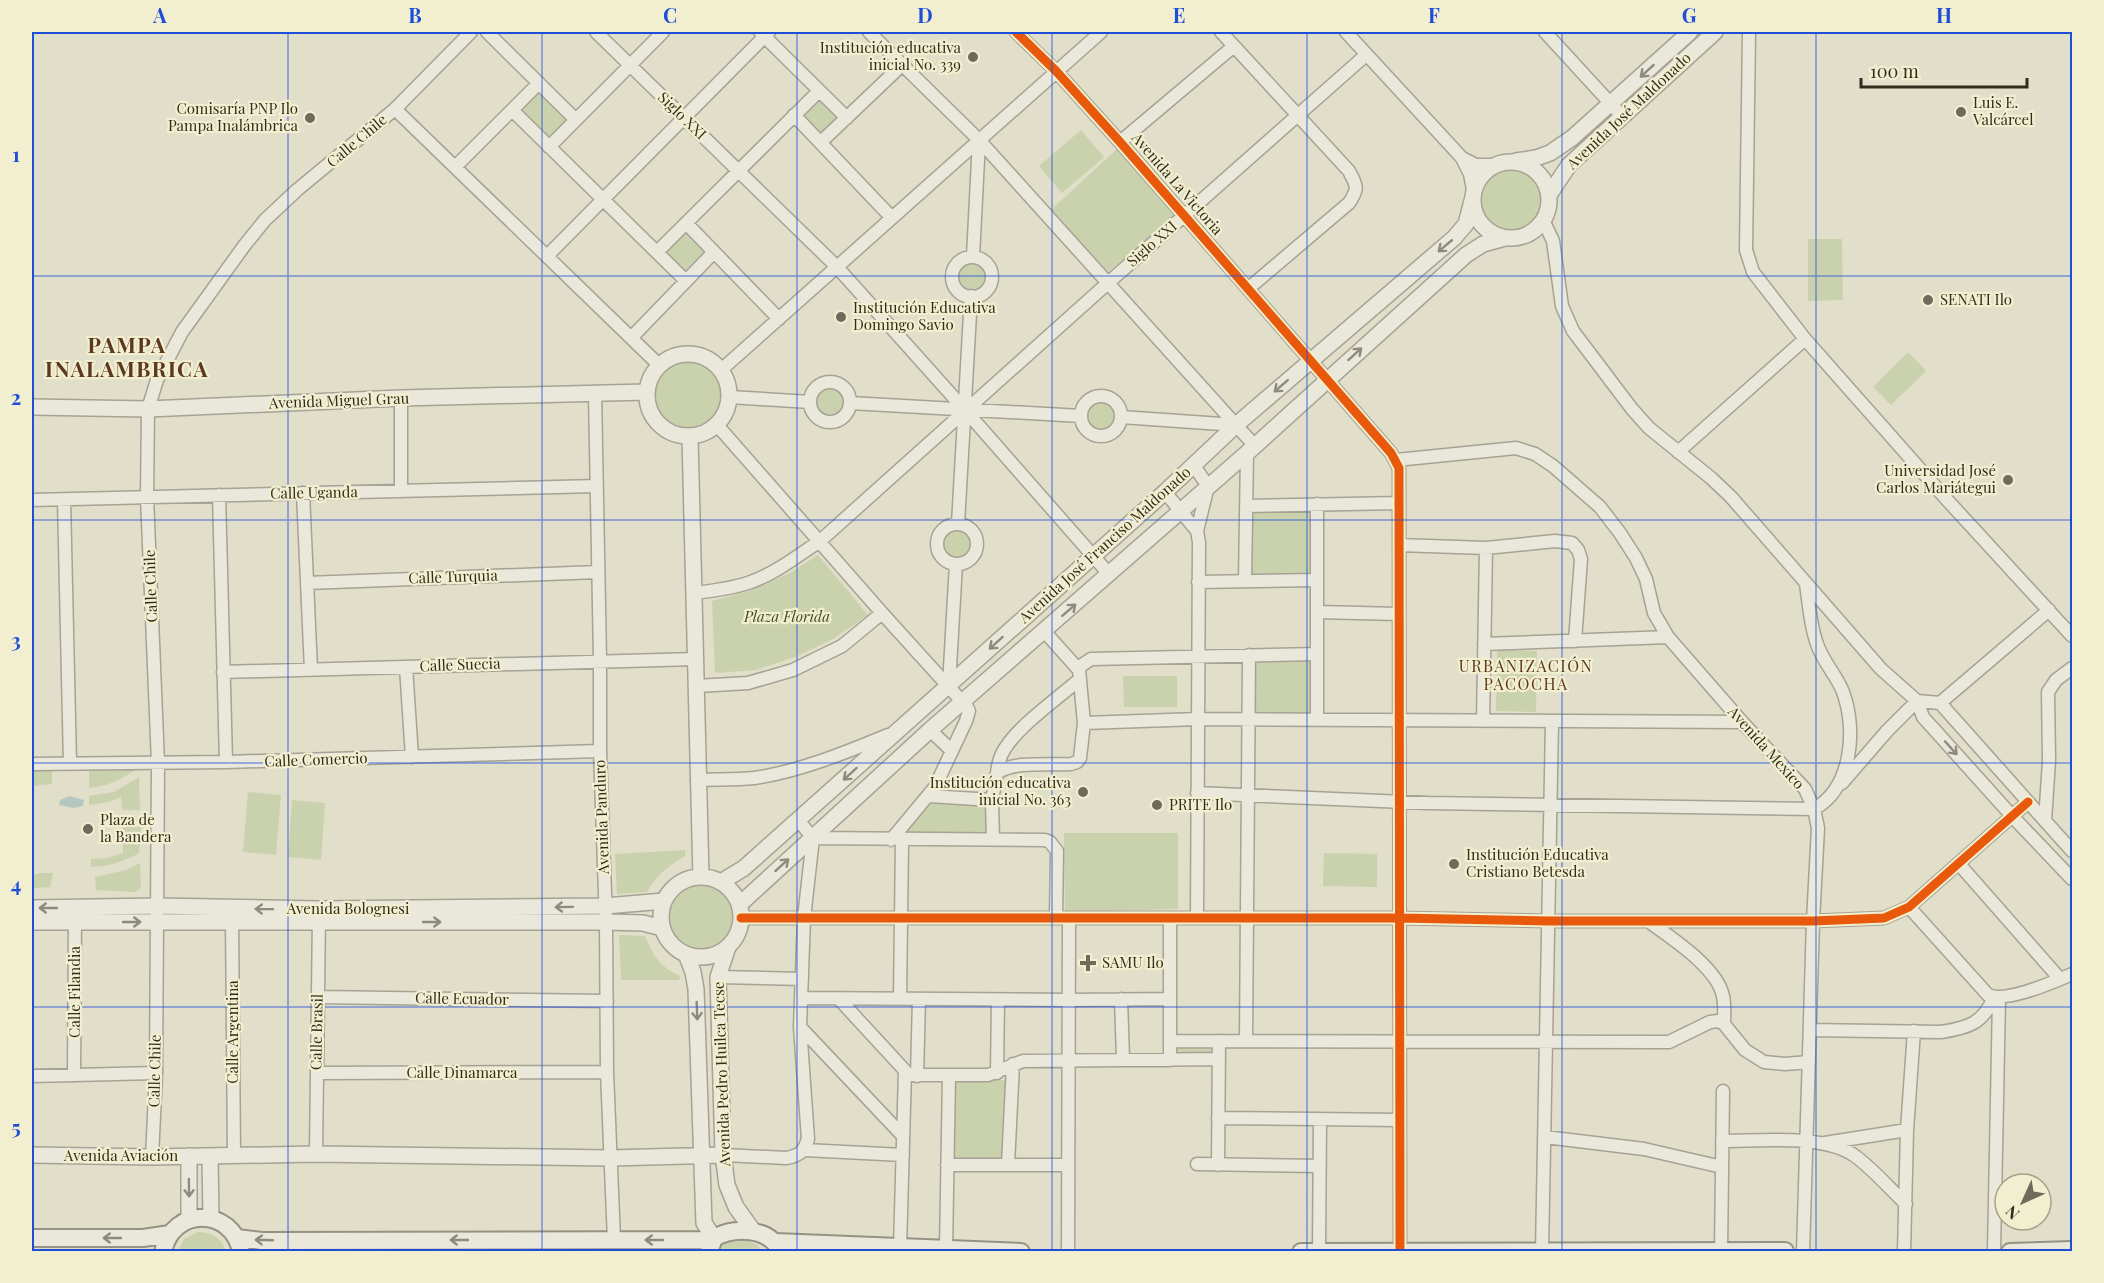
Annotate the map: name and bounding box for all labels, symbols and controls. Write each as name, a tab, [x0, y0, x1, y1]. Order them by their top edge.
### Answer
text: A	[152, 1, 167, 28]
text: B	[408, 1, 422, 28]
text: C	[663, 1, 677, 28]
text: D	[917, 1, 933, 28]
text: E	[1173, 1, 1185, 28]
text: F	[1428, 1, 1440, 28]
text: G	[1682, 1, 1697, 28]
text: H	[1936, 1, 1952, 28]
place label: Institución educativa inicial No. 339	[820, 37, 962, 74]
street label: Avenida José Maldonado	[1561, 47, 1695, 174]
marker: Institución educativa inicial No. 339	[966, 50, 980, 64]
scale bar	[1861, 51, 2028, 89]
text: 100 m	[1870, 59, 1919, 83]
one-way arrow	[1640, 64, 1655, 78]
street label: Siglo XXI	[654, 87, 711, 143]
place label: Luis E. Valcárcel	[1972, 92, 2033, 129]
place label: Comisaría PNP Ilo Pampa Inalámbrica	[168, 98, 299, 135]
marker: Luis E. Valcárcel	[1954, 105, 1968, 119]
street label: Calle Chile	[322, 109, 391, 171]
marker: Comisaría PNP Ilo Pampa Inalámbrica	[303, 111, 317, 125]
street label: Avenida La Victoria	[1127, 127, 1228, 239]
text: 1	[12, 140, 20, 167]
street label: Siglo XXI	[1122, 216, 1181, 271]
one-way arrow	[1437, 239, 1453, 252]
place label: SENATI Ilo	[1940, 289, 2012, 309]
marker: SENATI Ilo	[1921, 293, 1935, 307]
place label: Institución Educativa Domingo Savio	[853, 297, 996, 334]
marker: Institución Educativa Domingo Savio	[834, 310, 848, 324]
district label: PAMPA INALAMBRICA	[45, 330, 209, 382]
one-way arrow	[1347, 347, 1362, 361]
one-way arrow	[1273, 379, 1288, 393]
text: 2	[11, 383, 21, 410]
street label: Avenida Miguel Grau	[267, 388, 410, 412]
place label: Universidad José Carlos Mariátegui	[1876, 460, 1997, 497]
street label: Avenida José Franciso Maldonado	[1013, 462, 1195, 628]
marker: Universidad José Carlos Mariátegui	[2001, 473, 2015, 487]
street label: Calle Uganda	[270, 481, 359, 503]
street label: Calle Chile	[139, 549, 161, 623]
street label: Calle Turquia	[408, 564, 499, 588]
one-way arrow	[1061, 603, 1077, 616]
park label: Plaza Florida	[743, 606, 830, 626]
text: 3	[11, 626, 21, 653]
one-way arrow	[988, 636, 1003, 650]
street label: Calle Suecia	[419, 653, 501, 675]
district label: URBANIZACIÓN PACOCHA	[1459, 655, 1593, 694]
street label: Avenida Mexico	[1723, 701, 1809, 793]
one-way arrow	[1944, 740, 1958, 755]
street label: Calle Comercio	[264, 747, 368, 771]
street label: Avenida Panduro	[589, 759, 613, 876]
one-way arrow	[843, 767, 858, 781]
place label: Institución educativa inicial No. 363	[930, 772, 1072, 809]
marker: Institución educativa inicial No. 363	[1076, 785, 1090, 799]
place label: PRITE Ilo	[1169, 794, 1232, 814]
marker: PRITE Ilo	[1150, 798, 1164, 812]
place label: Plaza de la Bandera	[100, 809, 172, 846]
marker: Plaza de la Bandera	[81, 822, 95, 836]
place label: Institución Educativa Cristiano Betesda	[1466, 844, 1609, 881]
marker: Institución Educativa Cristiano Betesda	[1447, 857, 1461, 871]
one-way arrow	[775, 858, 790, 872]
text: 4	[11, 870, 21, 897]
street label: Avenida Bolognesi	[286, 898, 410, 918]
one-way arrow	[554, 901, 574, 913]
one-way arrow	[38, 902, 58, 914]
one-way arrow	[254, 903, 274, 915]
one-way arrow	[121, 916, 141, 928]
one-way arrow	[421, 916, 441, 928]
street label: Calle Filandia	[64, 946, 84, 1038]
place label: SAMU Ilo	[1102, 952, 1164, 972]
marker: SAMU Ilo	[1079, 954, 1097, 972]
street label: Calle Argentina	[222, 980, 242, 1084]
street label: Avenida Pedro Huilca Tecse	[708, 981, 734, 1168]
street label: Calle Ecuador	[415, 987, 509, 1009]
street label: Calle Brasil	[305, 994, 327, 1070]
one-way arrow	[691, 1000, 702, 1020]
street label: Calle Chile	[143, 1034, 165, 1108]
street label: Calle Dinamarca	[406, 1062, 518, 1082]
text: 5	[11, 1113, 21, 1140]
street label: Avenida Aviación	[63, 1145, 178, 1165]
north arrow	[1993, 1172, 2053, 1232]
one-way arrow	[184, 1177, 195, 1197]
text: N	[2000, 1201, 2024, 1224]
one-way arrow	[102, 1232, 122, 1244]
one-way arrow	[645, 1234, 665, 1246]
one-way arrow	[255, 1235, 275, 1246]
one-way arrow	[450, 1235, 470, 1246]

